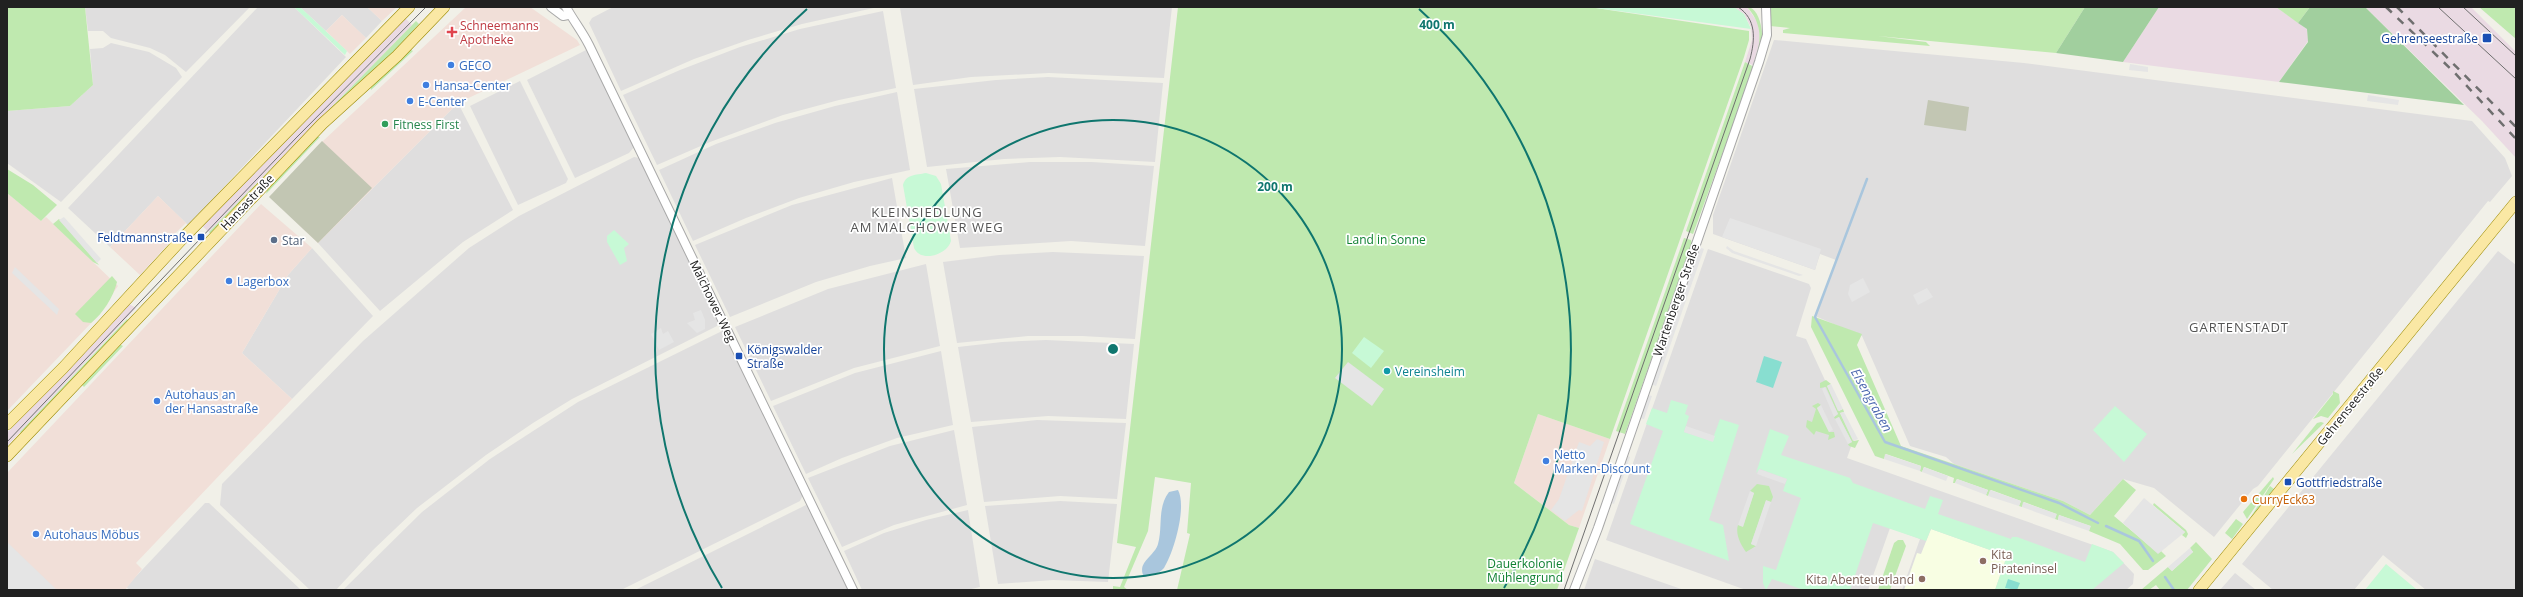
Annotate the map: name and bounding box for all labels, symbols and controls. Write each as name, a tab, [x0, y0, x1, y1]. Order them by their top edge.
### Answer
text: 400 m	[1419, 16, 1455, 33]
place label: Schneemanns Apotheke	[460, 17, 539, 48]
marker: Schneemanns Apotheke	[447, 27, 457, 37]
place label: Gehrenseestraße	[2381, 30, 2478, 47]
marker: Gehrenseestraße	[2481, 32, 2493, 44]
place label: GECO	[459, 57, 491, 74]
marker: GECO	[446, 60, 456, 70]
place label: Hansa-Center	[434, 77, 511, 94]
marker: Hansa-Center	[421, 80, 431, 90]
place label: E-Center	[418, 93, 466, 110]
marker: E-Center	[405, 96, 415, 106]
place label: Fitness First	[393, 116, 459, 133]
marker: Fitness First	[380, 119, 390, 129]
street label: Hansastraße	[217, 170, 278, 234]
text: 200 m	[1257, 178, 1293, 195]
district label: KLEINSIEDLUNG AM MALCHOWER WEG	[850, 203, 1004, 236]
place label: Feldtmannstraße	[97, 229, 193, 246]
park label: Land in Sonne	[1346, 231, 1426, 248]
marker: Feldtmannstraße	[196, 232, 206, 242]
place label: Star	[282, 232, 305, 249]
marker: Star	[269, 235, 279, 245]
street label: Wartenberger Straße	[1649, 241, 1703, 359]
street label: Malchower Weg	[686, 257, 740, 345]
place label: Lagerbox	[237, 273, 290, 290]
marker: Lagerbox	[224, 276, 234, 286]
district label: GARTENSTADT	[2189, 318, 2289, 336]
place label: Königswalder Straße	[747, 341, 822, 372]
centre of rings	[1106, 342, 1120, 356]
marker: Königswalder Straße	[734, 351, 744, 361]
place label: Vereinsheim	[1395, 363, 1465, 380]
street label: Gehrenseestraße	[2313, 363, 2387, 449]
water label: Elsengraben	[1847, 365, 1897, 435]
marker: Vereinsheim	[1382, 366, 1392, 376]
place label: Autohaus an der Hansastraße	[165, 386, 258, 417]
marker: Autohaus an der Hansastraße	[152, 396, 162, 406]
place label: Netto Marken-Discount	[1554, 446, 1650, 477]
marker: Netto Marken-Discount	[1541, 456, 1551, 466]
place label: Gottfriedstraße	[2296, 474, 2383, 491]
marker: Gottfriedstraße	[2283, 477, 2293, 487]
place label: CurryEck63	[2252, 491, 2315, 508]
marker: CurryEck63	[2239, 494, 2249, 504]
place label: Autohaus Möbus	[44, 526, 139, 543]
marker: Autohaus Möbus	[31, 529, 41, 539]
place label: Kita Pirateninsel	[1991, 546, 2057, 577]
park label: Dauerkolonie Mühlengrund	[1487, 555, 1563, 586]
marker: Kita Pirateninsel	[1978, 556, 1988, 566]
place label: Kita Abenteuerland	[1806, 571, 1914, 588]
marker: Kita Abenteuerland	[1917, 574, 1927, 584]

